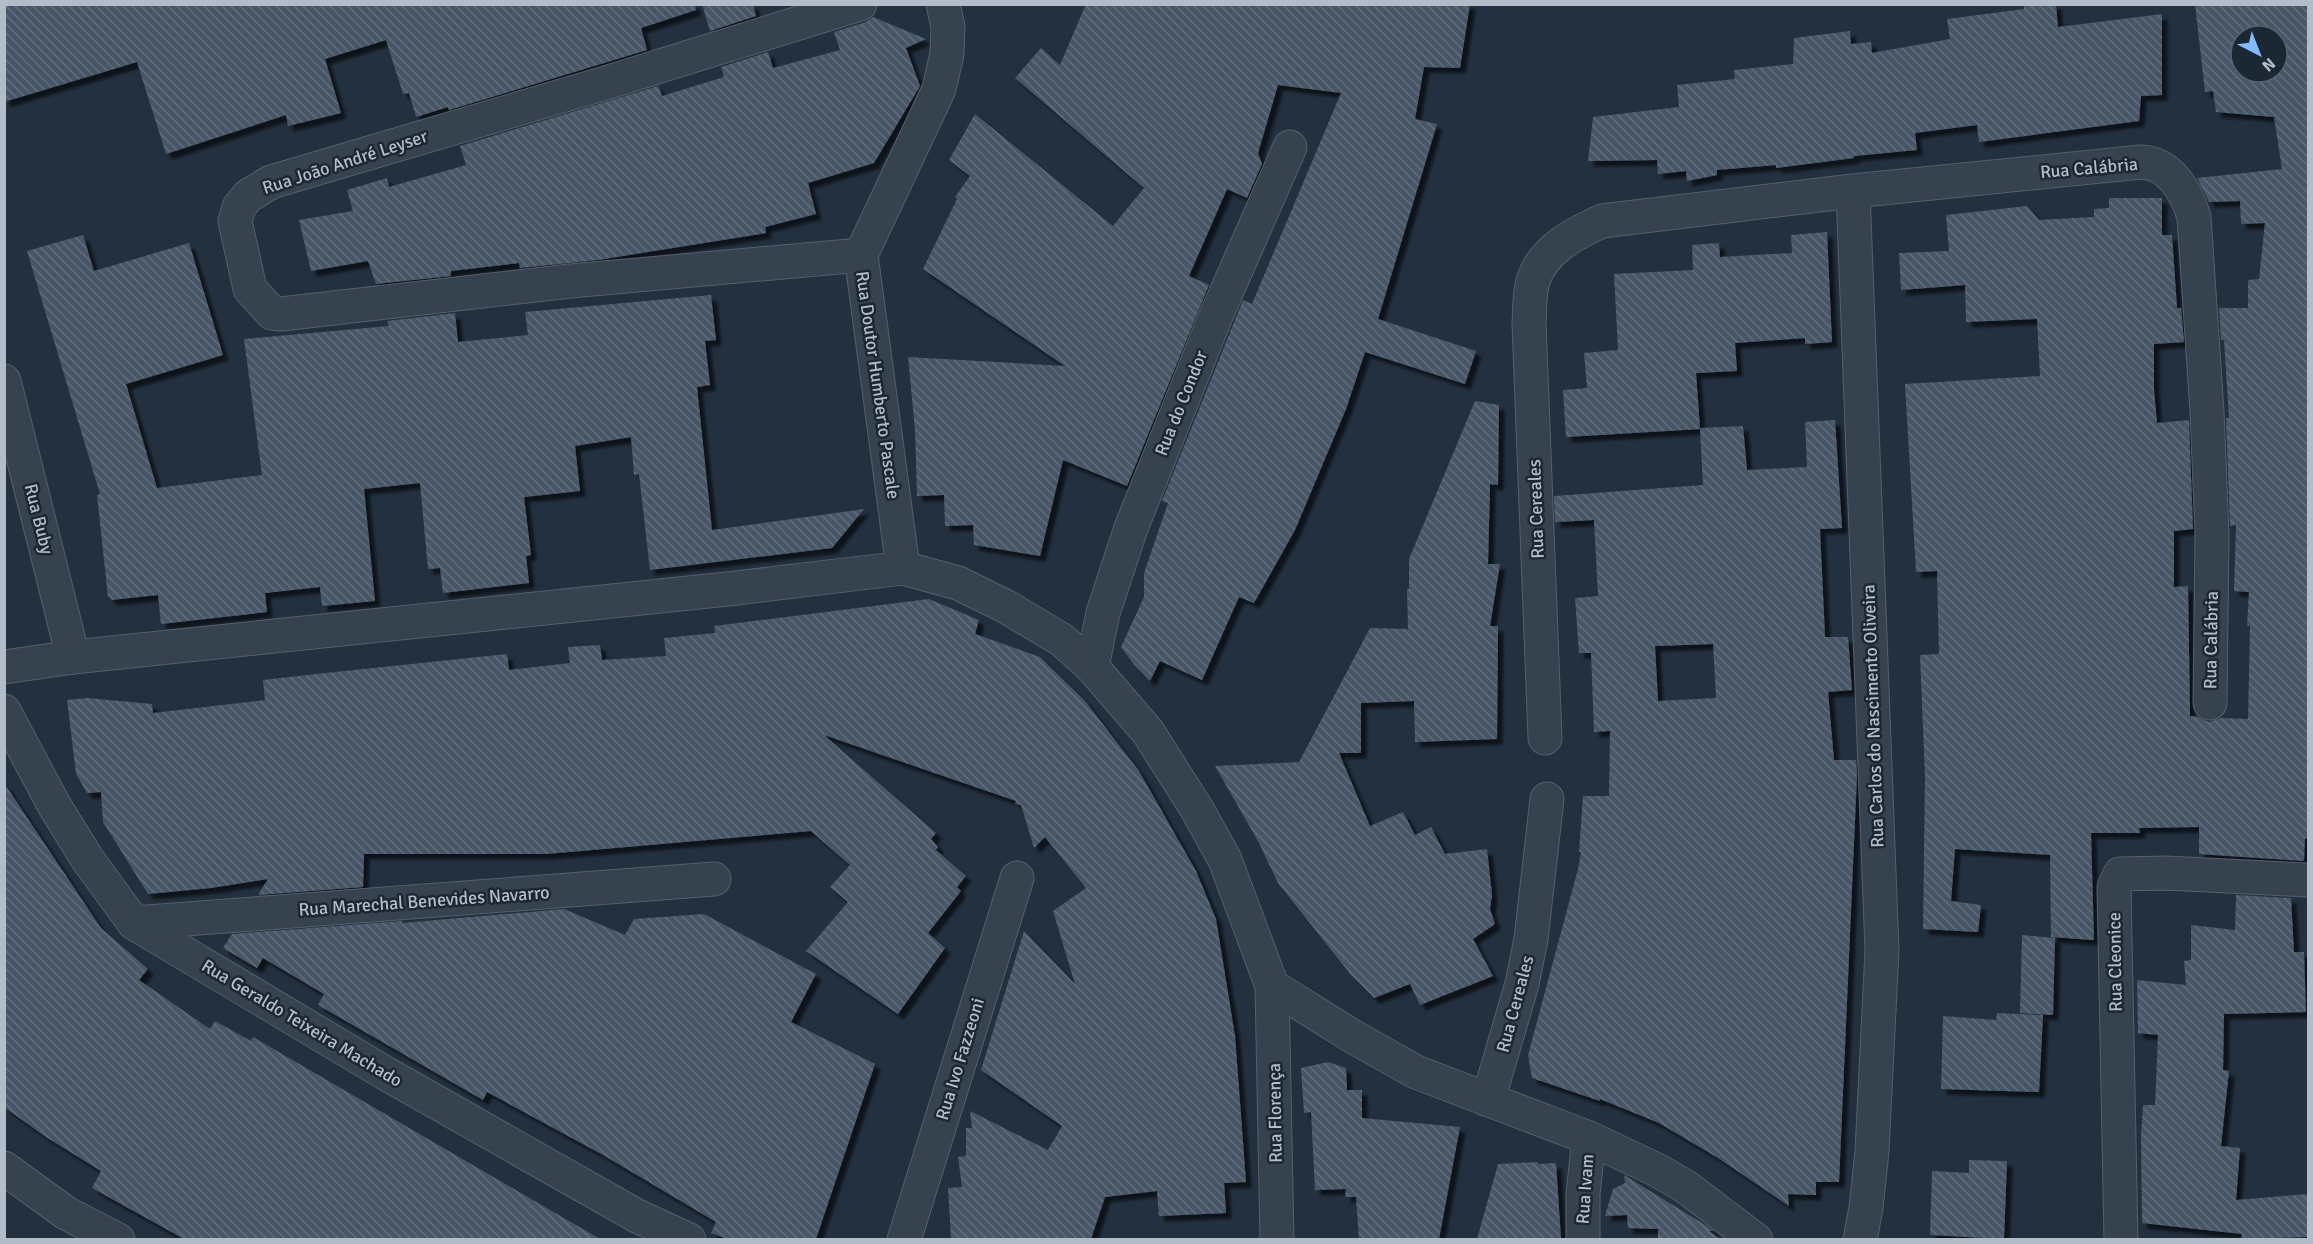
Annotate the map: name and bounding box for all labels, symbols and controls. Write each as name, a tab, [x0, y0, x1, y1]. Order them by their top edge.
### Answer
north arrow	[2229, 24, 2289, 84]
text: N	[2258, 53, 2279, 76]
street label: Rua João André Leyser	[260, 125, 431, 199]
street label: Rua Calábria	[2039, 153, 2139, 183]
street label: Rua Doutor Humberto Pascale	[851, 270, 905, 500]
street label: Rua do Condor	[1150, 347, 1212, 459]
street label: Rua Cereales	[1523, 459, 1549, 559]
street label: Rua Buby	[20, 481, 59, 557]
street label: Rua Carlos do Nascimento Oliveira	[1857, 584, 1889, 848]
street label: Rua Calábria	[2199, 591, 2223, 689]
street label: Rua Marechal Benevides Navarro	[298, 881, 550, 921]
street label: Rua Cleonice	[2103, 912, 2127, 1012]
street label: Rua Cereales	[1491, 953, 1539, 1055]
street label: Rua Geraldo Teixeira Machado	[198, 954, 406, 1092]
street label: Rua Ivo Fazzeoni	[931, 995, 989, 1123]
street label: Rua Florença	[1263, 1063, 1287, 1163]
street label: Rua Ivam	[1572, 1153, 1598, 1225]

